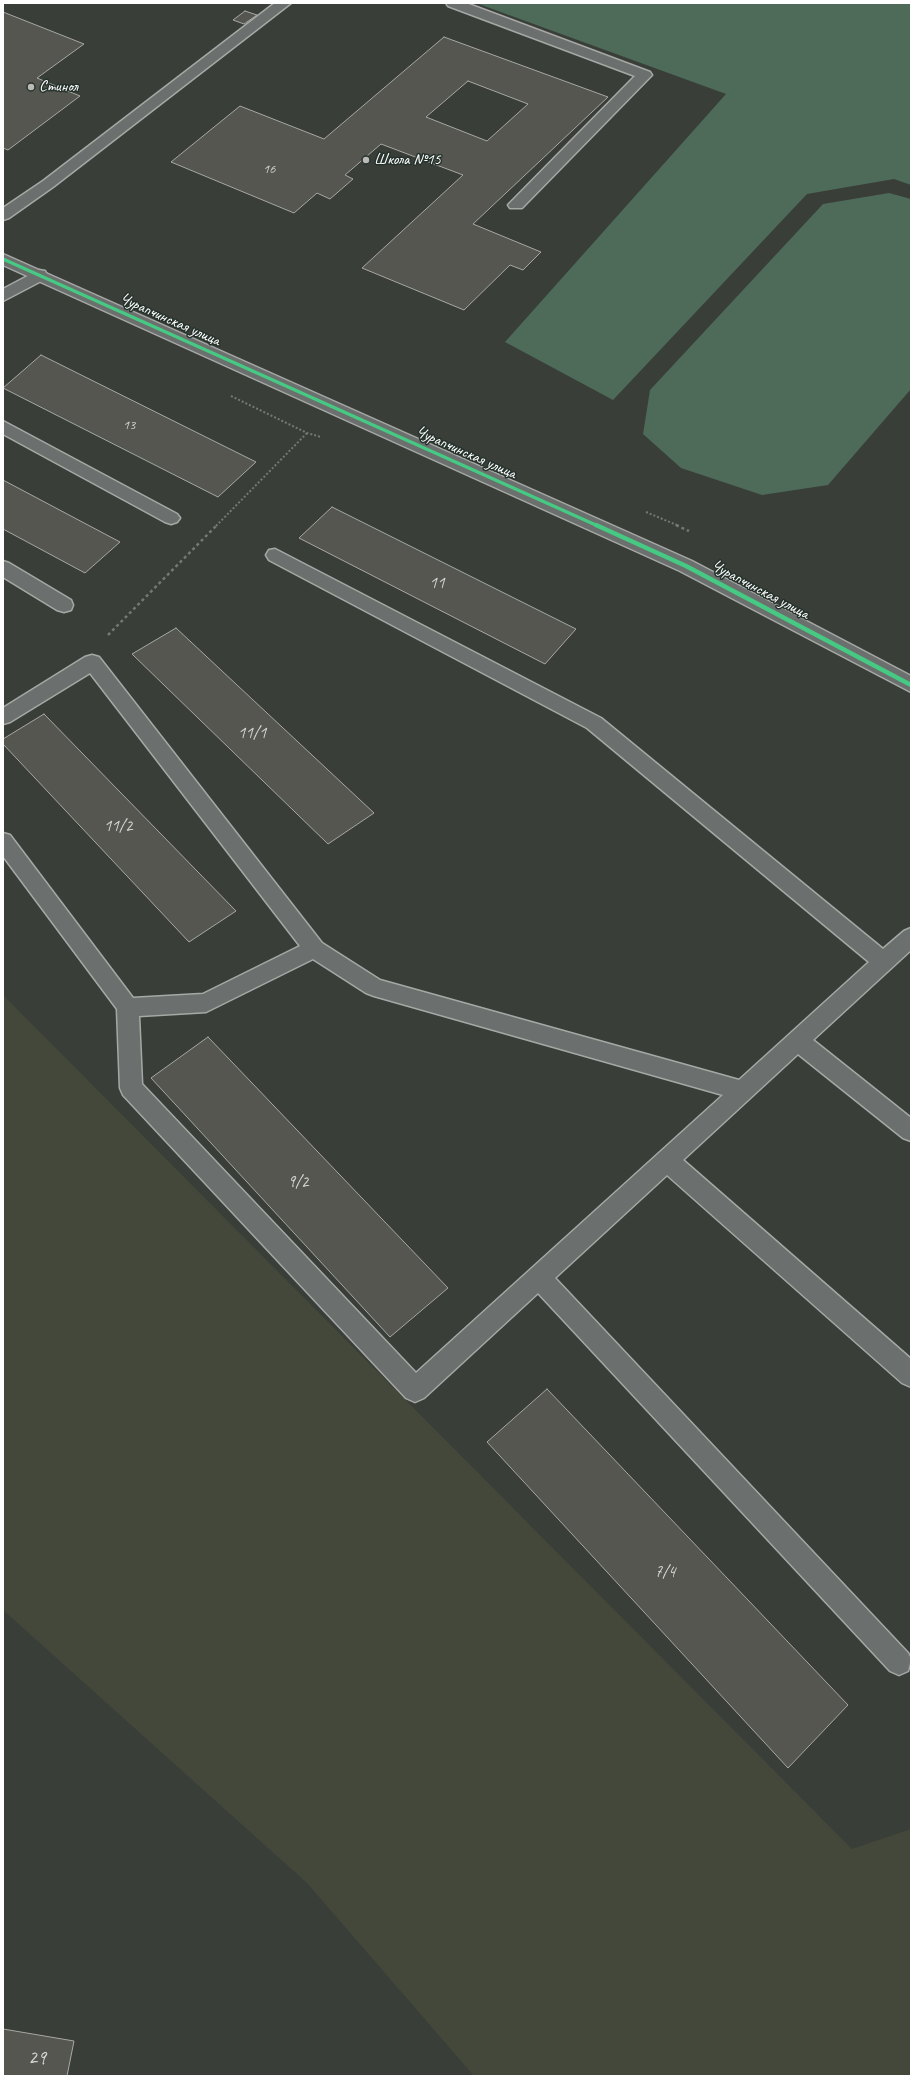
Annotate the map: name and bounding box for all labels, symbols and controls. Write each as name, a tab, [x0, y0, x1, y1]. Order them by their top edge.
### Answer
place label: Стинол	[39, 77, 78, 97]
marker: Стинол	[26, 82, 36, 92]
place label: Школа №15	[374, 150, 441, 170]
marker: Школа №15	[361, 155, 371, 165]
house number: 16	[263, 161, 275, 177]
street label: Чурапчинская улица	[117, 289, 223, 351]
house number: 13	[123, 417, 135, 433]
street label: Чурапчинская улица	[413, 422, 519, 484]
street label: Чурапчинская улица	[708, 556, 812, 624]
house number: 11	[429, 574, 445, 594]
house number: 11/1	[238, 724, 266, 744]
house number: 11/2	[104, 817, 132, 837]
house number: 9/2	[288, 1173, 308, 1193]
house number: 7/4	[655, 1563, 675, 1583]
house number: 29	[28, 2047, 46, 2071]

